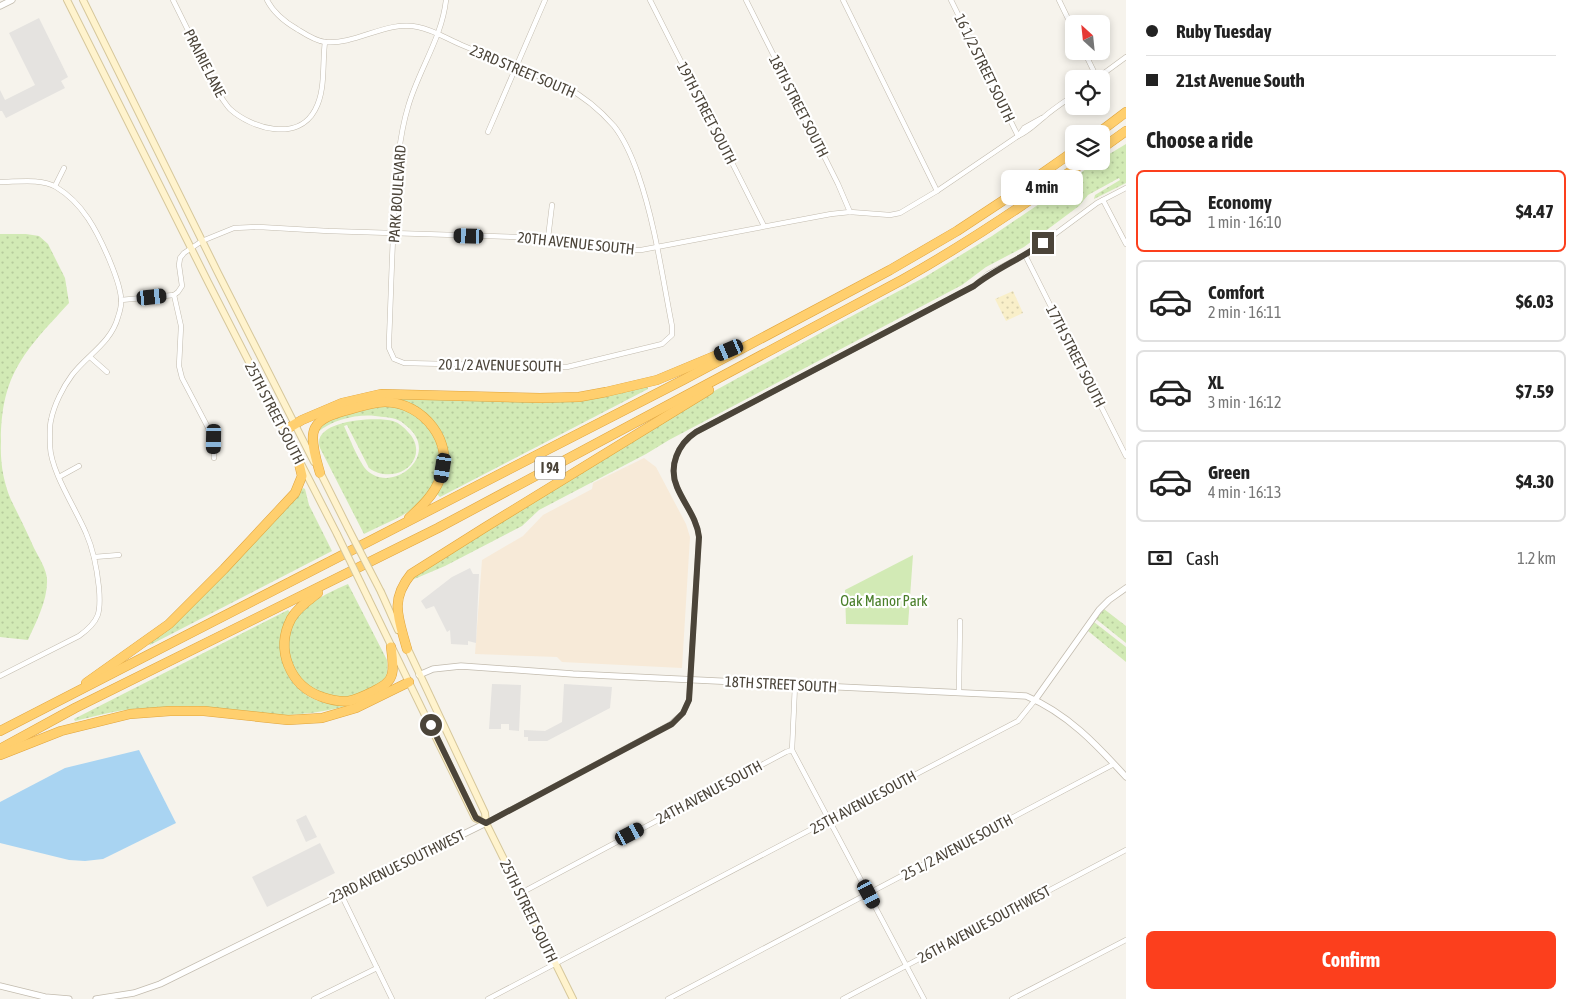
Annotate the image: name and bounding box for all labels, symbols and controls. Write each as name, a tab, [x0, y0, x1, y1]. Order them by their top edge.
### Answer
street label: 16 1/2 STREET SOUTH	[951, 11, 1019, 125]
north arrow	[1065, 15, 1110, 60]
map controls	[1065, 15, 1110, 170]
text: Ruby Tuesday	[1176, 20, 1272, 42]
street label: PRAIRIE LANE	[181, 26, 230, 100]
street label: 23RD STREET SOUTH	[468, 41, 578, 101]
street label: 18TH STREET SOUTH	[766, 52, 832, 160]
street label: 19TH STREET SOUTH	[674, 59, 740, 167]
text: 21st Avenue South	[1176, 69, 1305, 91]
button: locate	[1065, 70, 1110, 115]
button: layers	[1065, 125, 1110, 170]
text: Choose a ride	[1146, 127, 1253, 153]
street label: PARK BOULEVARD	[385, 144, 409, 244]
callout: 4 min	[1002, 170, 1084, 206]
text: 4 min	[1026, 178, 1058, 196]
icon: car	[1148, 189, 1193, 234]
text: Economy	[1208, 191, 1272, 213]
text: $4.47	[1516, 200, 1554, 222]
text: 1 min · 16:10	[1208, 213, 1281, 231]
car	[453, 228, 484, 244]
street label: 20TH AVENUE SOUTH	[517, 228, 635, 258]
route end	[1032, 232, 1054, 254]
icon: car	[1148, 279, 1193, 324]
text: Comfort	[1208, 281, 1264, 303]
car	[136, 288, 167, 306]
text: $6.03	[1516, 290, 1554, 312]
street label: 17TH STREET SOUTH	[1043, 302, 1109, 410]
text: 2 min · 16:11	[1208, 303, 1281, 321]
car	[712, 337, 745, 363]
street label: 20 1/2 AVENUE SOUTH	[438, 355, 562, 375]
street label: 25TH STREET SOUTH	[242, 359, 308, 467]
icon: car	[1148, 369, 1193, 414]
text: XL	[1208, 371, 1224, 393]
text: $7.59	[1516, 380, 1554, 402]
text: 3 min · 16:12	[1208, 393, 1281, 411]
car	[206, 424, 221, 454]
car	[433, 452, 452, 484]
road number: I 94	[535, 456, 565, 479]
icon: car	[1148, 459, 1193, 504]
text: Green	[1208, 461, 1250, 483]
text: $4.30	[1516, 470, 1554, 492]
text: 4 min · 16:13	[1208, 483, 1281, 501]
icon: cash	[1146, 544, 1174, 572]
text: Cash	[1186, 547, 1219, 569]
text: 1.2 km	[1517, 549, 1556, 567]
park label: Oak Manor Park	[840, 592, 928, 609]
street label: 18TH STREET SOUTH	[724, 673, 838, 695]
route start	[420, 714, 442, 736]
street label: 24TH AVENUE SOUTH	[653, 757, 765, 827]
street label: 25TH AVENUE SOUTH	[807, 767, 919, 837]
street label: 25 1/2 AVENUE SOUTH	[898, 810, 1016, 884]
car	[613, 820, 646, 848]
street label: 23RD AVENUE SOUTHWEST	[327, 826, 468, 906]
street label: 25TH STREET SOUTH	[497, 857, 561, 965]
car	[855, 877, 882, 911]
street label: 26TH AVENUE SOUTHWEST	[915, 882, 1054, 966]
button: Confirm	[1146, 931, 1556, 989]

